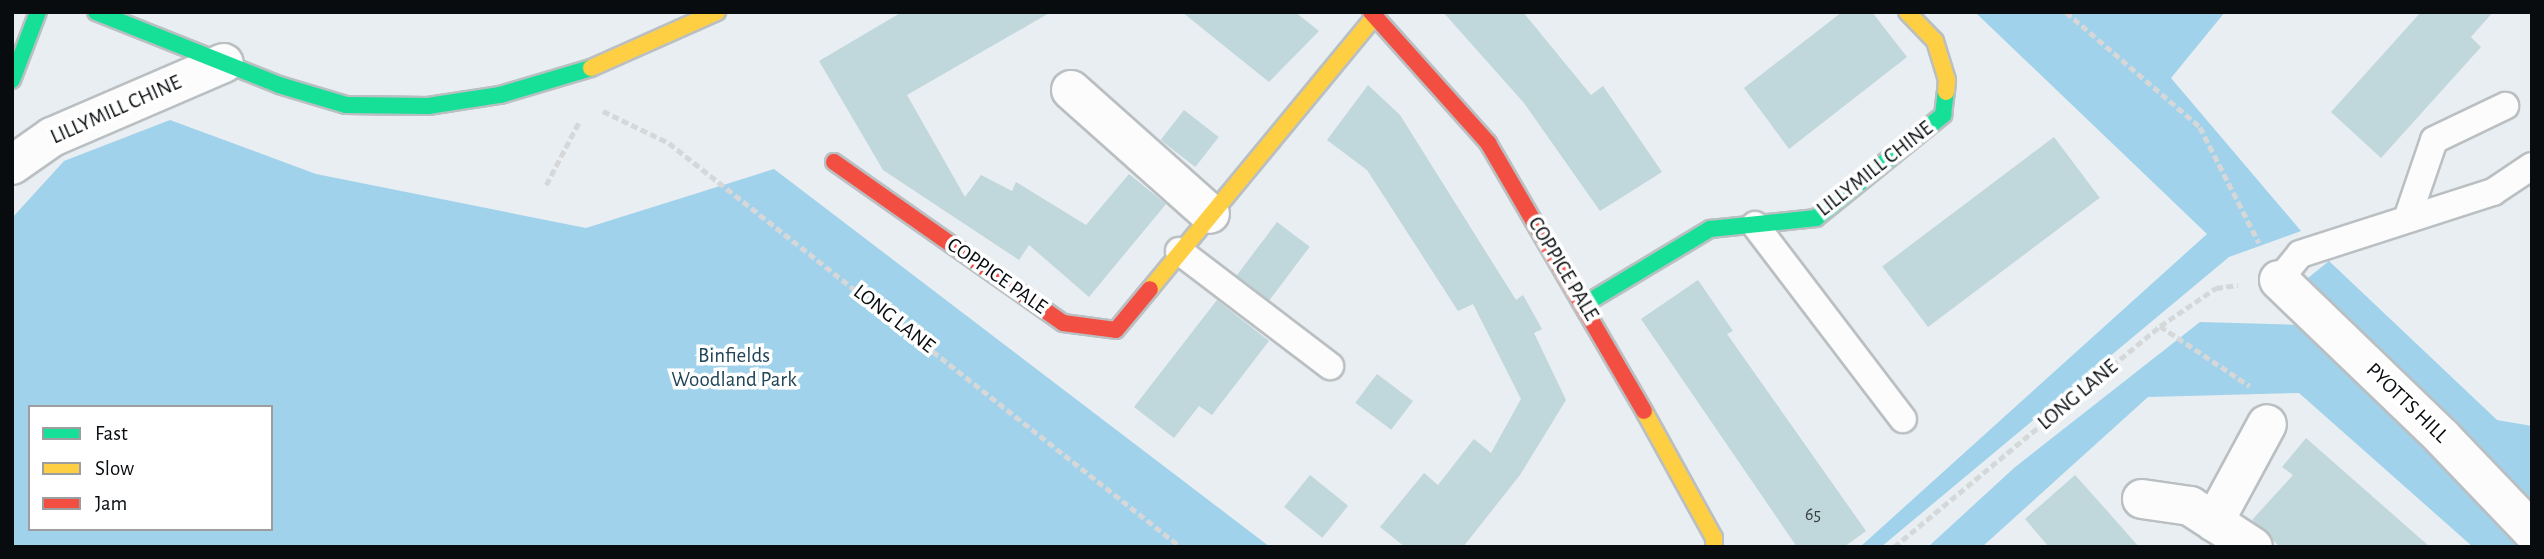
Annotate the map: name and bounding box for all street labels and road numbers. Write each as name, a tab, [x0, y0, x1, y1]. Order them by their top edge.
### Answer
street label: LILLYMILL CHINE	[47, 70, 185, 150]
street label: LILLYMILL CHINE	[1812, 116, 1938, 222]
street label: COPPICE PALE	[1522, 212, 1604, 326]
street label: COPPICE PALE	[942, 232, 1052, 320]
street label: LONG LANE	[848, 279, 940, 359]
street label: LONG LANE	[2033, 354, 2123, 436]
street label: PYOTTS HILL	[2361, 358, 2453, 448]

